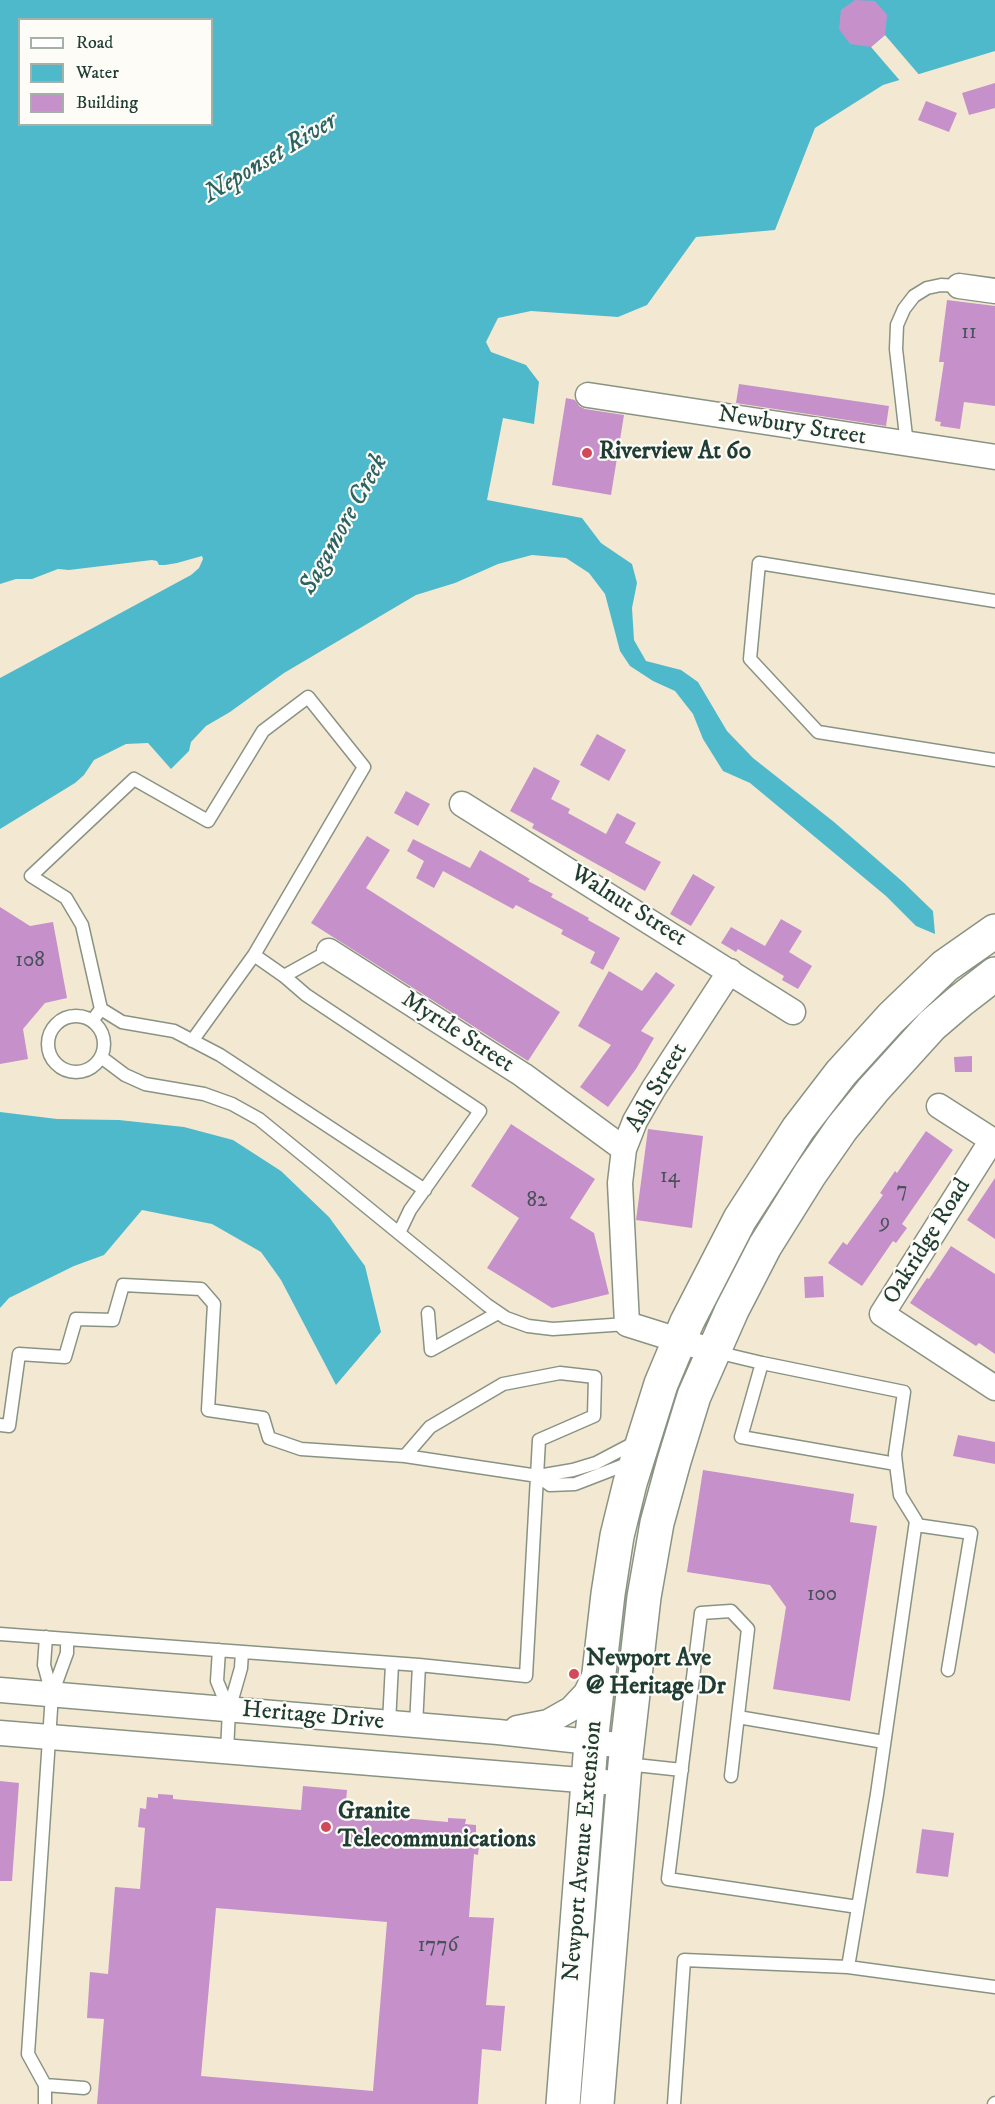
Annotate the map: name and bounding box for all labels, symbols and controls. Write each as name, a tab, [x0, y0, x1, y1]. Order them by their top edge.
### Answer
legend	[18, 18, 213, 126]
text: Road	[76, 32, 113, 54]
text: Water	[76, 62, 119, 84]
text: Building	[76, 92, 138, 114]
water label: Neponset River	[198, 107, 344, 211]
house number: 11	[961, 321, 977, 347]
street label: Newbury Street	[716, 401, 868, 453]
place label: Riverview At 60	[599, 439, 752, 467]
marker: Riverview At 60	[580, 446, 594, 460]
water label: Sagamore Creek	[294, 450, 396, 600]
street label: Walnut Street	[565, 860, 691, 954]
house number: 108	[15, 949, 45, 975]
street label: Myrtle Street	[395, 986, 519, 1080]
street label: Ash Street	[621, 1038, 695, 1138]
house number: 14	[660, 1165, 680, 1191]
street label: Oakridge Road	[878, 1174, 978, 1310]
house number: 7	[896, 1179, 908, 1205]
house number: 82	[527, 1189, 547, 1215]
house number: 9	[880, 1211, 890, 1237]
house number: 100	[807, 1583, 837, 1609]
place label: Newport Ave @ Heritage Dr	[586, 1646, 726, 1702]
marker: Newport Ave @ Heritage Dr	[567, 1667, 581, 1681]
street label: Heritage Drive	[241, 1696, 385, 1738]
street label: Newport Avenue Extension	[558, 1719, 610, 1983]
place label: Granite Telecommunications	[338, 1799, 536, 1855]
marker: Granite Telecommunications	[319, 1820, 333, 1834]
house number: 1776	[418, 1934, 458, 1960]

